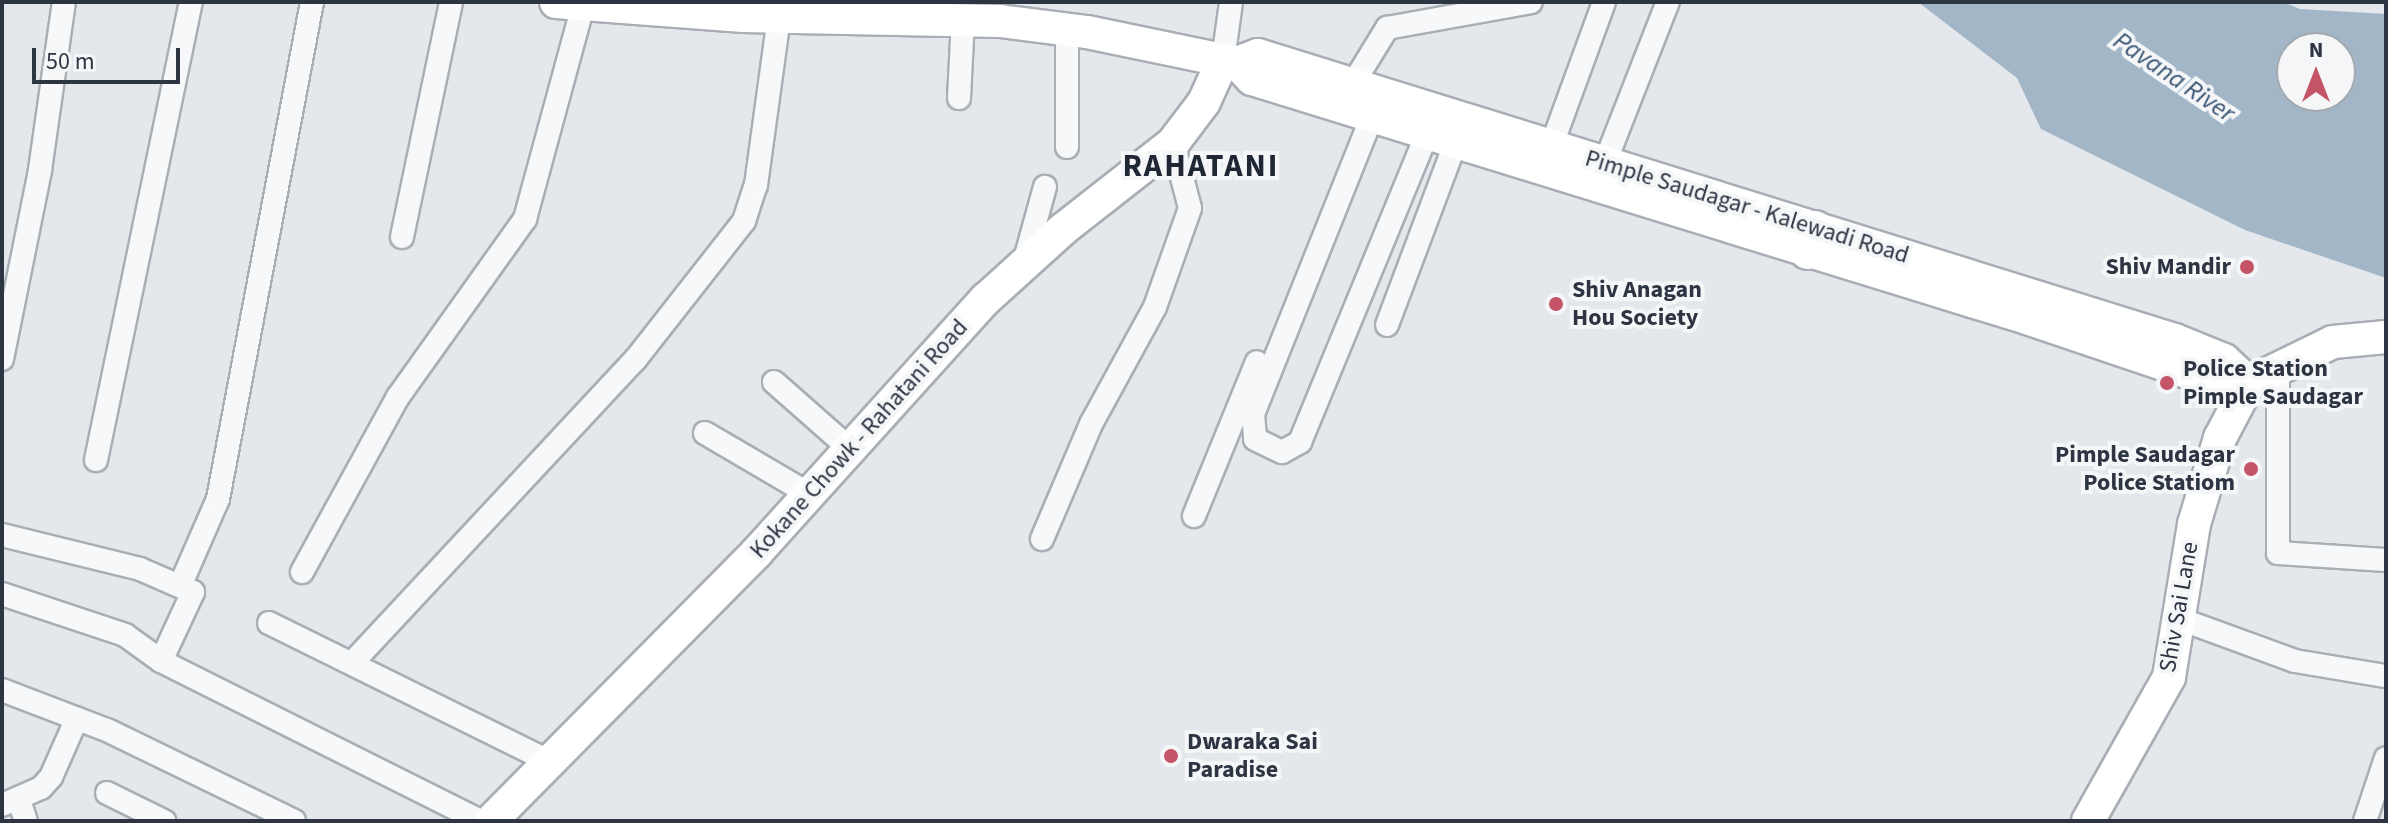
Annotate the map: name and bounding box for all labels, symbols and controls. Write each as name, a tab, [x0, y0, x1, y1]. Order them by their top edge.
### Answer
water label: Pavana River	[2107, 25, 2241, 129]
scale bar	[36, 32, 184, 82]
north arrow	[2276, 32, 2356, 112]
text: N	[2309, 34, 2323, 66]
text: 50 m	[46, 44, 95, 79]
street label: Pimple Saudagar - Kalewadi Road	[1582, 144, 1912, 270]
district label: RAHATANI	[1122, 147, 1280, 185]
place label: Shiv Mandir	[2105, 253, 2231, 281]
marker: Shiv Mandir	[2238, 258, 2256, 276]
place label: Shiv Anagan Hou Society	[1572, 276, 1702, 332]
marker: Shiv Anagan Hou Society	[1547, 295, 1565, 313]
street label: Kokane Chowk - Rahatani Road	[744, 314, 974, 564]
place label: Police Station Pimple Saudagar	[2183, 355, 2363, 411]
marker: Police Station Pimple Saudagar	[2158, 374, 2176, 392]
place label: Pimple Saudagar Police Statiom	[2055, 441, 2235, 497]
marker: Pimple Saudagar Police Statiom	[2242, 460, 2260, 478]
street label: Shiv Sai Lane	[2153, 539, 2205, 675]
place label: Dwaraka Sai Paradise	[1187, 728, 1318, 784]
marker: Dwaraka Sai Paradise	[1162, 747, 1180, 765]

